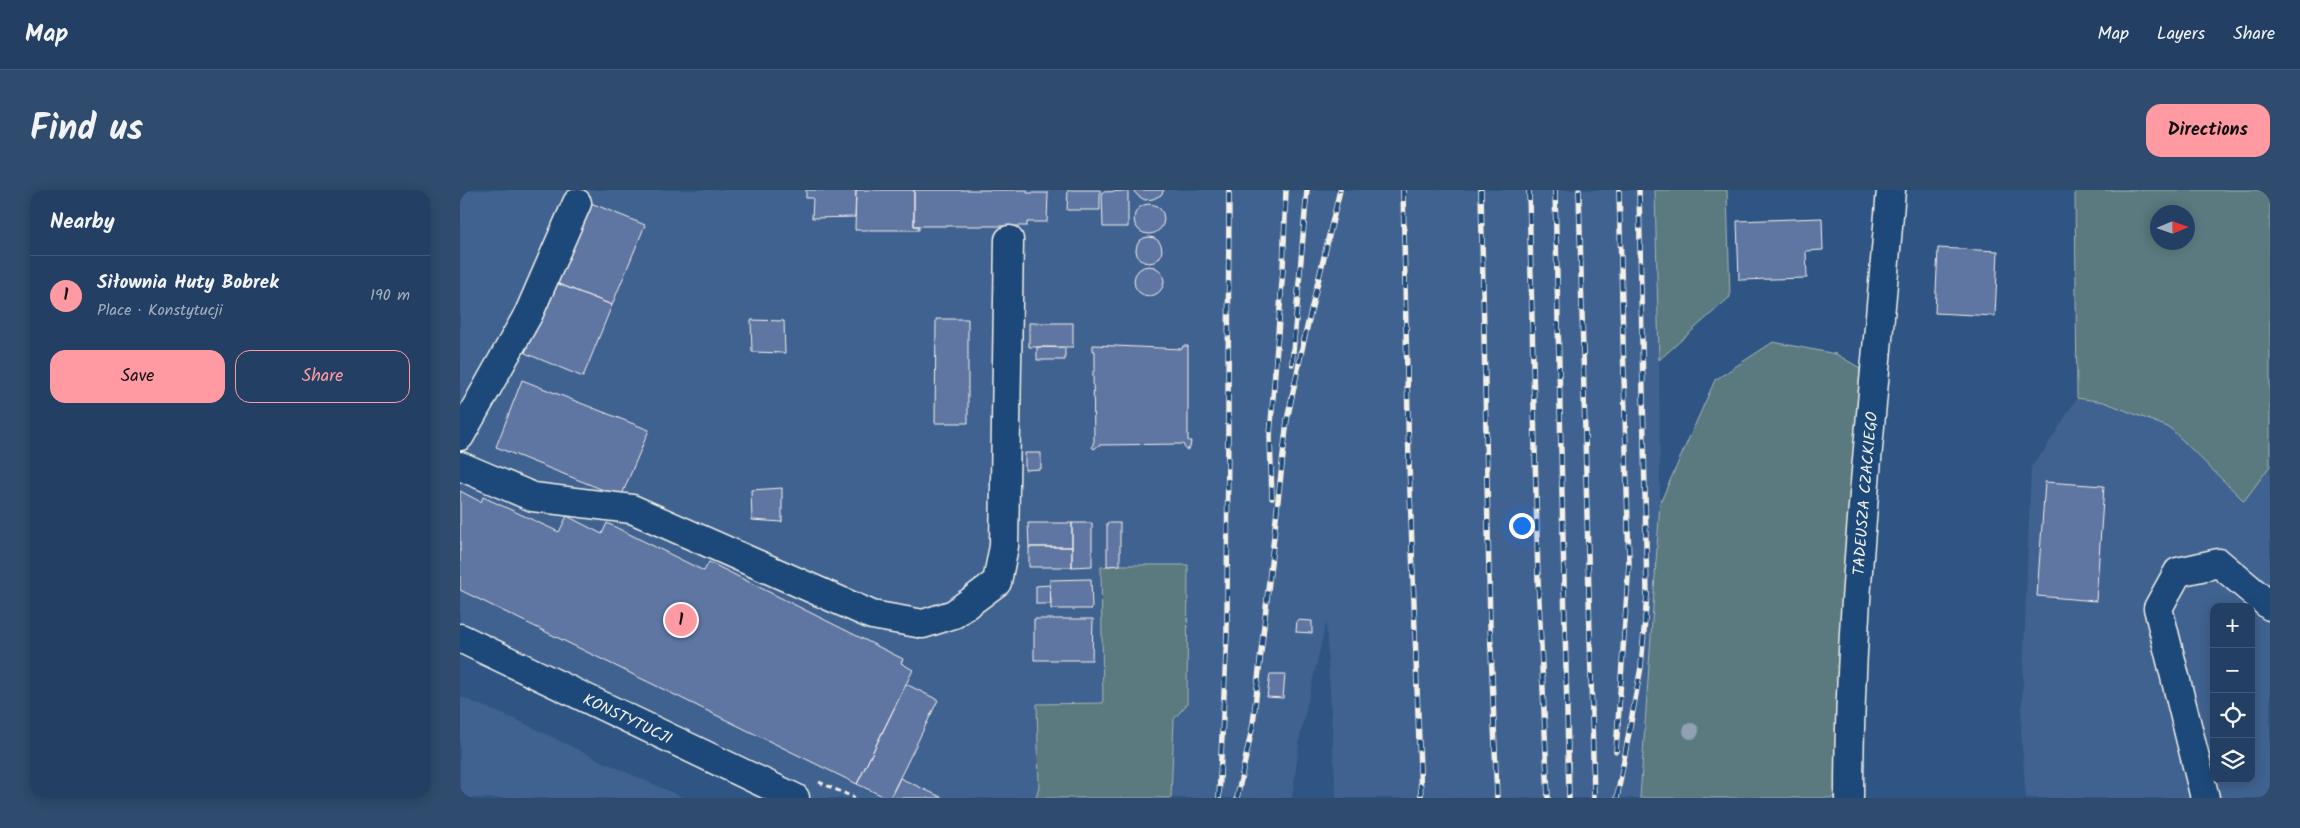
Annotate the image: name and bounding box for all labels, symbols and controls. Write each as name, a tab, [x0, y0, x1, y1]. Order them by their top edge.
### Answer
text: Map	[25, 15, 68, 54]
text: Map	[2098, 20, 2129, 49]
text: Layers	[2157, 20, 2205, 49]
text: Share	[2233, 20, 2275, 49]
text: Find us	[30, 102, 143, 158]
button: Directions	[2146, 104, 2270, 157]
north arrow	[2150, 205, 2195, 250]
text: Nearby	[50, 206, 115, 239]
text: Siłownia Huty Bobrek	[97, 268, 279, 298]
text: 1	[64, 283, 68, 308]
text: 190 m	[370, 283, 410, 308]
text: Place · Konstytucji	[97, 298, 223, 323]
button: Save	[50, 350, 225, 403]
button: Share	[235, 350, 410, 403]
street label: TADEUSZA CZACKIEGO	[1847, 410, 1885, 576]
your location	[1509, 513, 1535, 539]
pin: 1	[665, 601, 697, 639]
map controls	[2210, 603, 2255, 783]
button: +	[2210, 603, 2255, 648]
button: −	[2210, 648, 2255, 693]
street label: KONSTYTUCJI	[578, 687, 676, 752]
button: locate	[2210, 693, 2255, 738]
button: layers	[2210, 738, 2255, 783]

